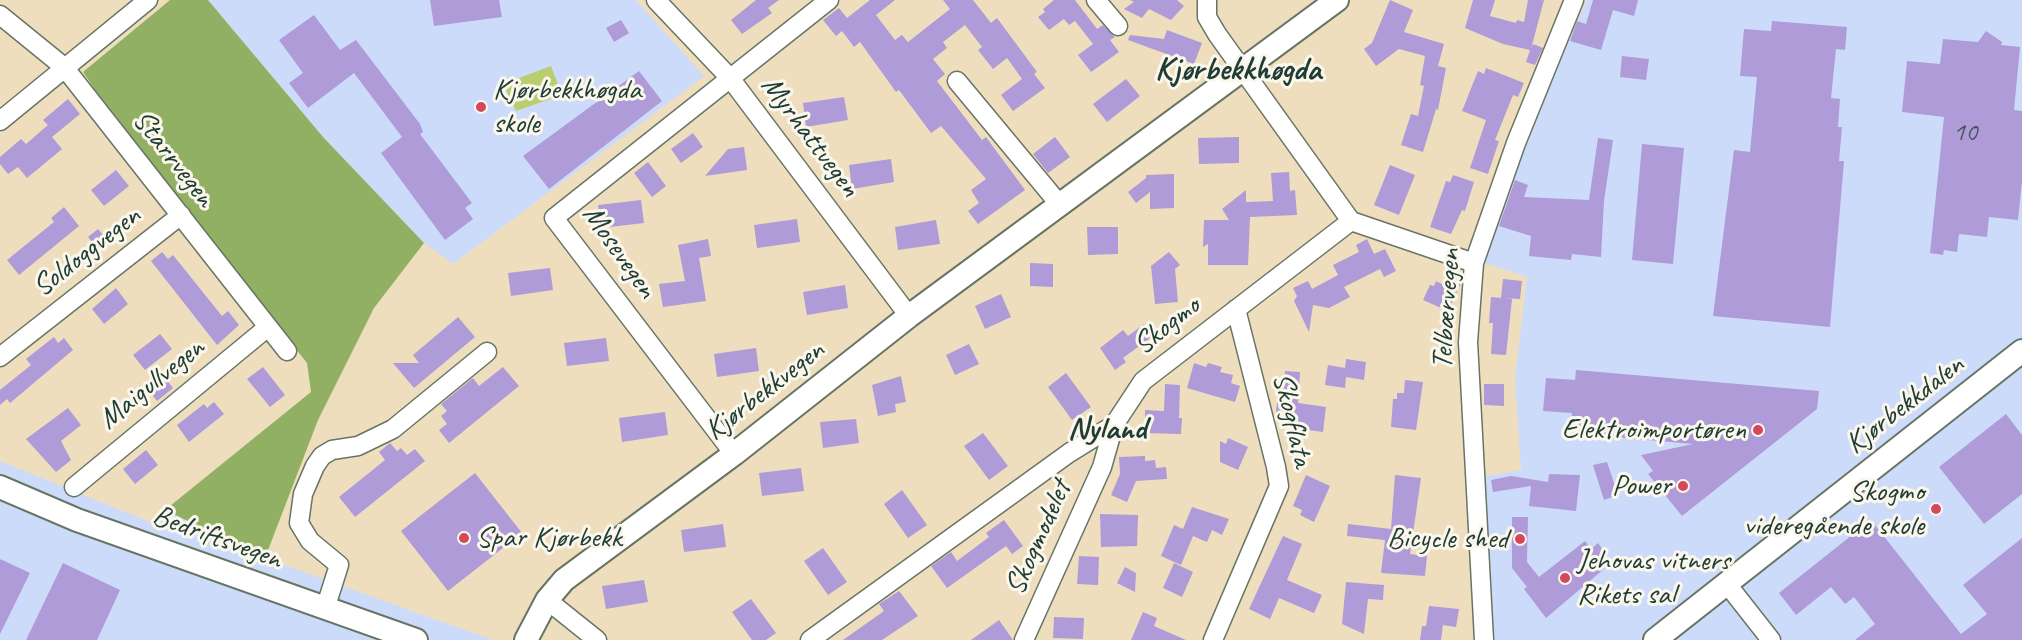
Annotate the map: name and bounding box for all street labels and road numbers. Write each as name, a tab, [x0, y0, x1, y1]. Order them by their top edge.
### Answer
street label: Myrhattvegen	[753, 69, 867, 205]
street label: Starrvegen	[124, 103, 222, 215]
street label: Mosevegen	[574, 198, 664, 306]
street label: Soldoggvegen	[26, 199, 148, 305]
street label: Telbærvegen	[1425, 247, 1469, 371]
street label: Skogmo	[1126, 289, 1208, 363]
street label: Maigullvegen	[92, 330, 212, 438]
street label: Kjørbekkvegen	[698, 333, 832, 449]
street label: Kjørbekkdalen	[1839, 348, 1971, 462]
street label: Skogflata	[1264, 369, 1320, 471]
street label: Skogmodelet	[998, 475, 1080, 601]
street label: Bedriftsvegen	[147, 498, 287, 578]

